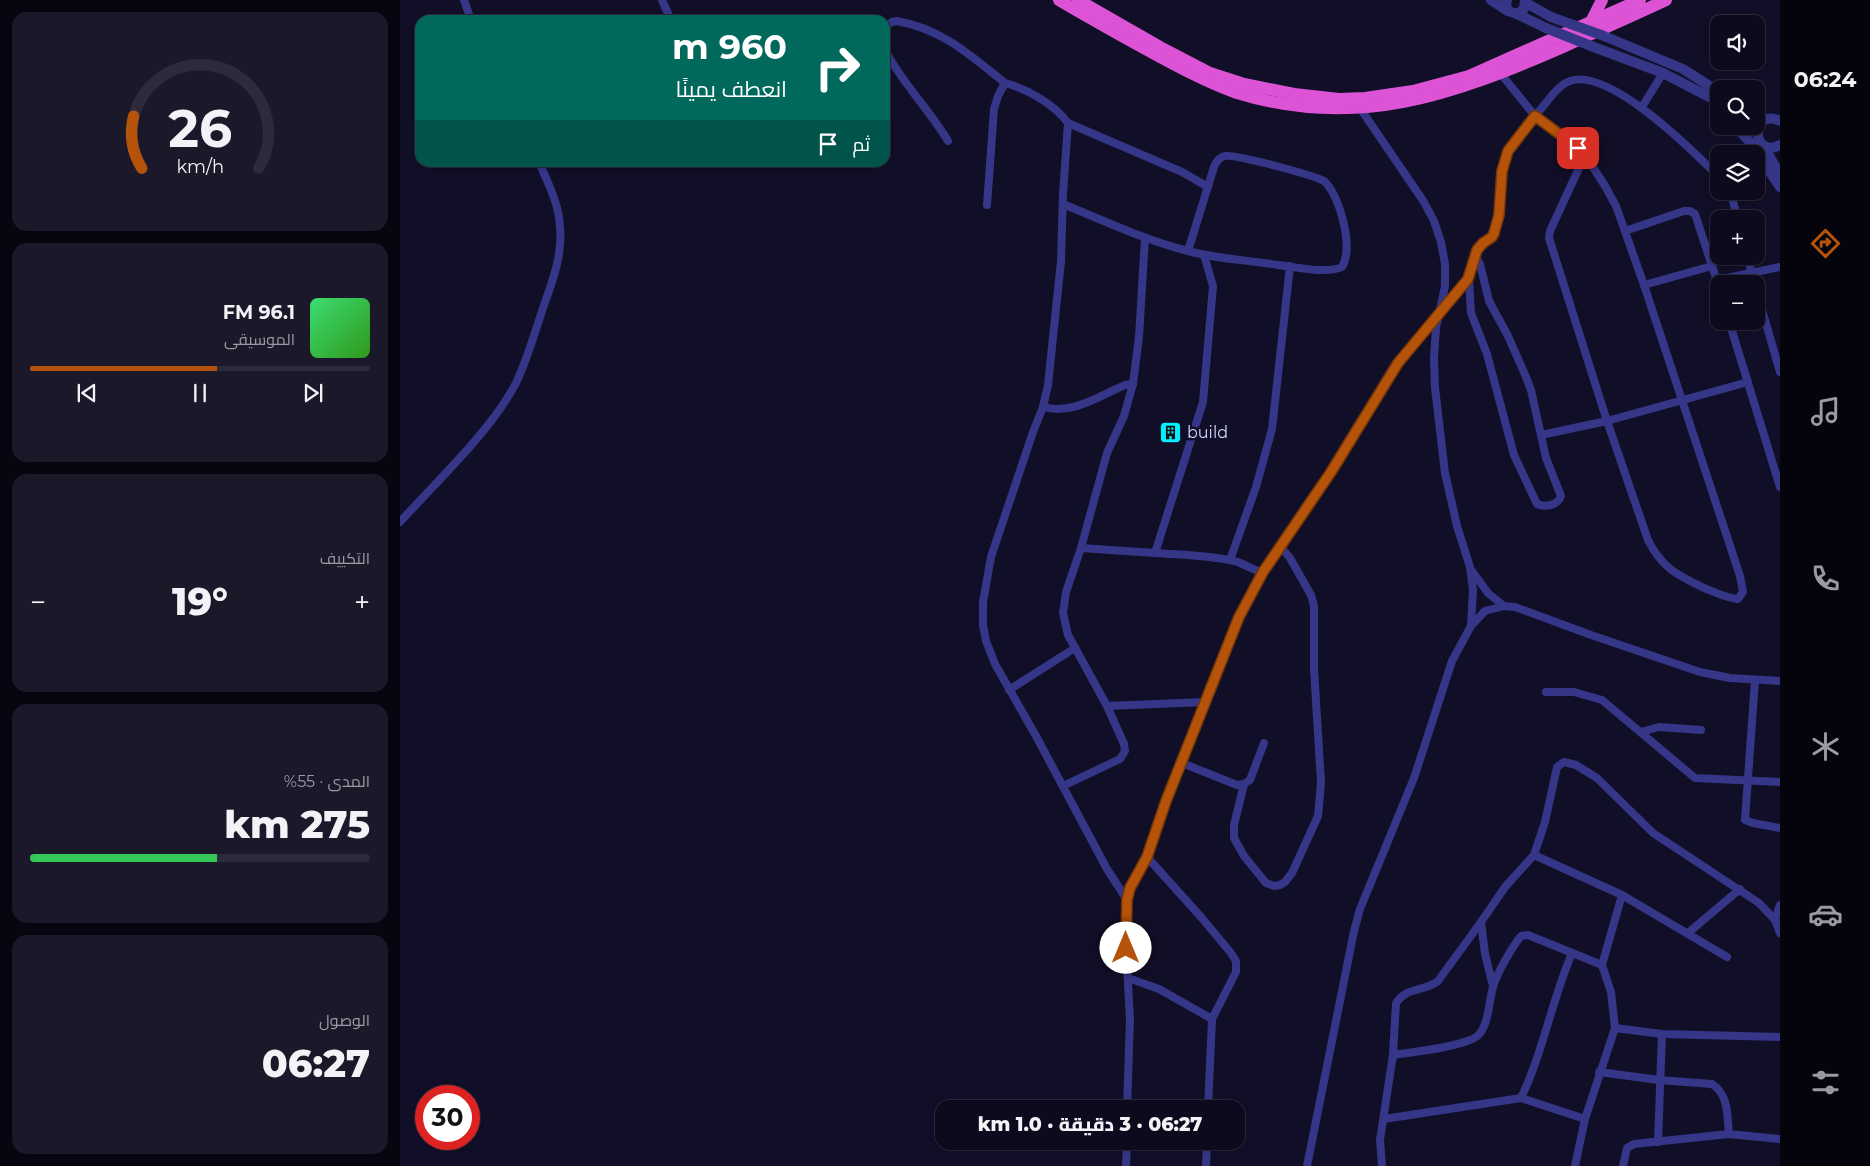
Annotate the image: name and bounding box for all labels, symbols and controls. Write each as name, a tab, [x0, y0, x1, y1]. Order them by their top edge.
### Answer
map controls	[1710, 15, 1765, 330]
button: sound	[1710, 15, 1765, 70]
text: 960 m	[672, 25, 787, 68]
icon: right	[805, 35, 870, 100]
text: 06:24	[1794, 66, 1856, 93]
text: انعطف يمينًا	[676, 76, 787, 103]
button: search	[1710, 80, 1765, 135]
text: 26	[168, 97, 232, 160]
pin	[1557, 127, 1599, 169]
icon: arrive	[814, 130, 842, 158]
text: ثم	[852, 133, 870, 156]
icon: arrive	[1564, 134, 1592, 162]
button: layers	[1710, 145, 1765, 200]
text: km/h	[176, 156, 224, 177]
button: +	[1710, 210, 1765, 265]
icon: directions	[1808, 226, 1843, 261]
button: −	[1710, 275, 1765, 330]
text: 96.1 FM	[223, 301, 295, 324]
text: الموسيقى	[224, 330, 295, 349]
icon: previous	[73, 379, 101, 407]
icon: pause	[186, 379, 214, 407]
icon: next	[299, 379, 327, 407]
icon: music	[1808, 394, 1843, 429]
building icon: build	[1159, 420, 1183, 444]
place label: build	[1187, 423, 1228, 442]
text: التكييف	[320, 549, 370, 568]
icon: phone	[1808, 561, 1843, 596]
text: 19°	[172, 578, 228, 625]
text: −	[30, 585, 46, 619]
text: +	[354, 585, 370, 619]
icon: climate	[1808, 729, 1843, 764]
text: المدى · 55%	[284, 772, 370, 791]
text: 275 km	[224, 801, 370, 848]
icon: car	[1808, 897, 1843, 932]
position arrow	[1099, 921, 1151, 973]
text: الوصول	[319, 1011, 370, 1030]
text: 06:27	[262, 1040, 370, 1087]
icon: filters	[1808, 1065, 1843, 1100]
speed limit sign: 30	[415, 1085, 480, 1150]
text: 06:27 · 3 دقيقة · 1.0 km	[978, 1113, 1202, 1136]

